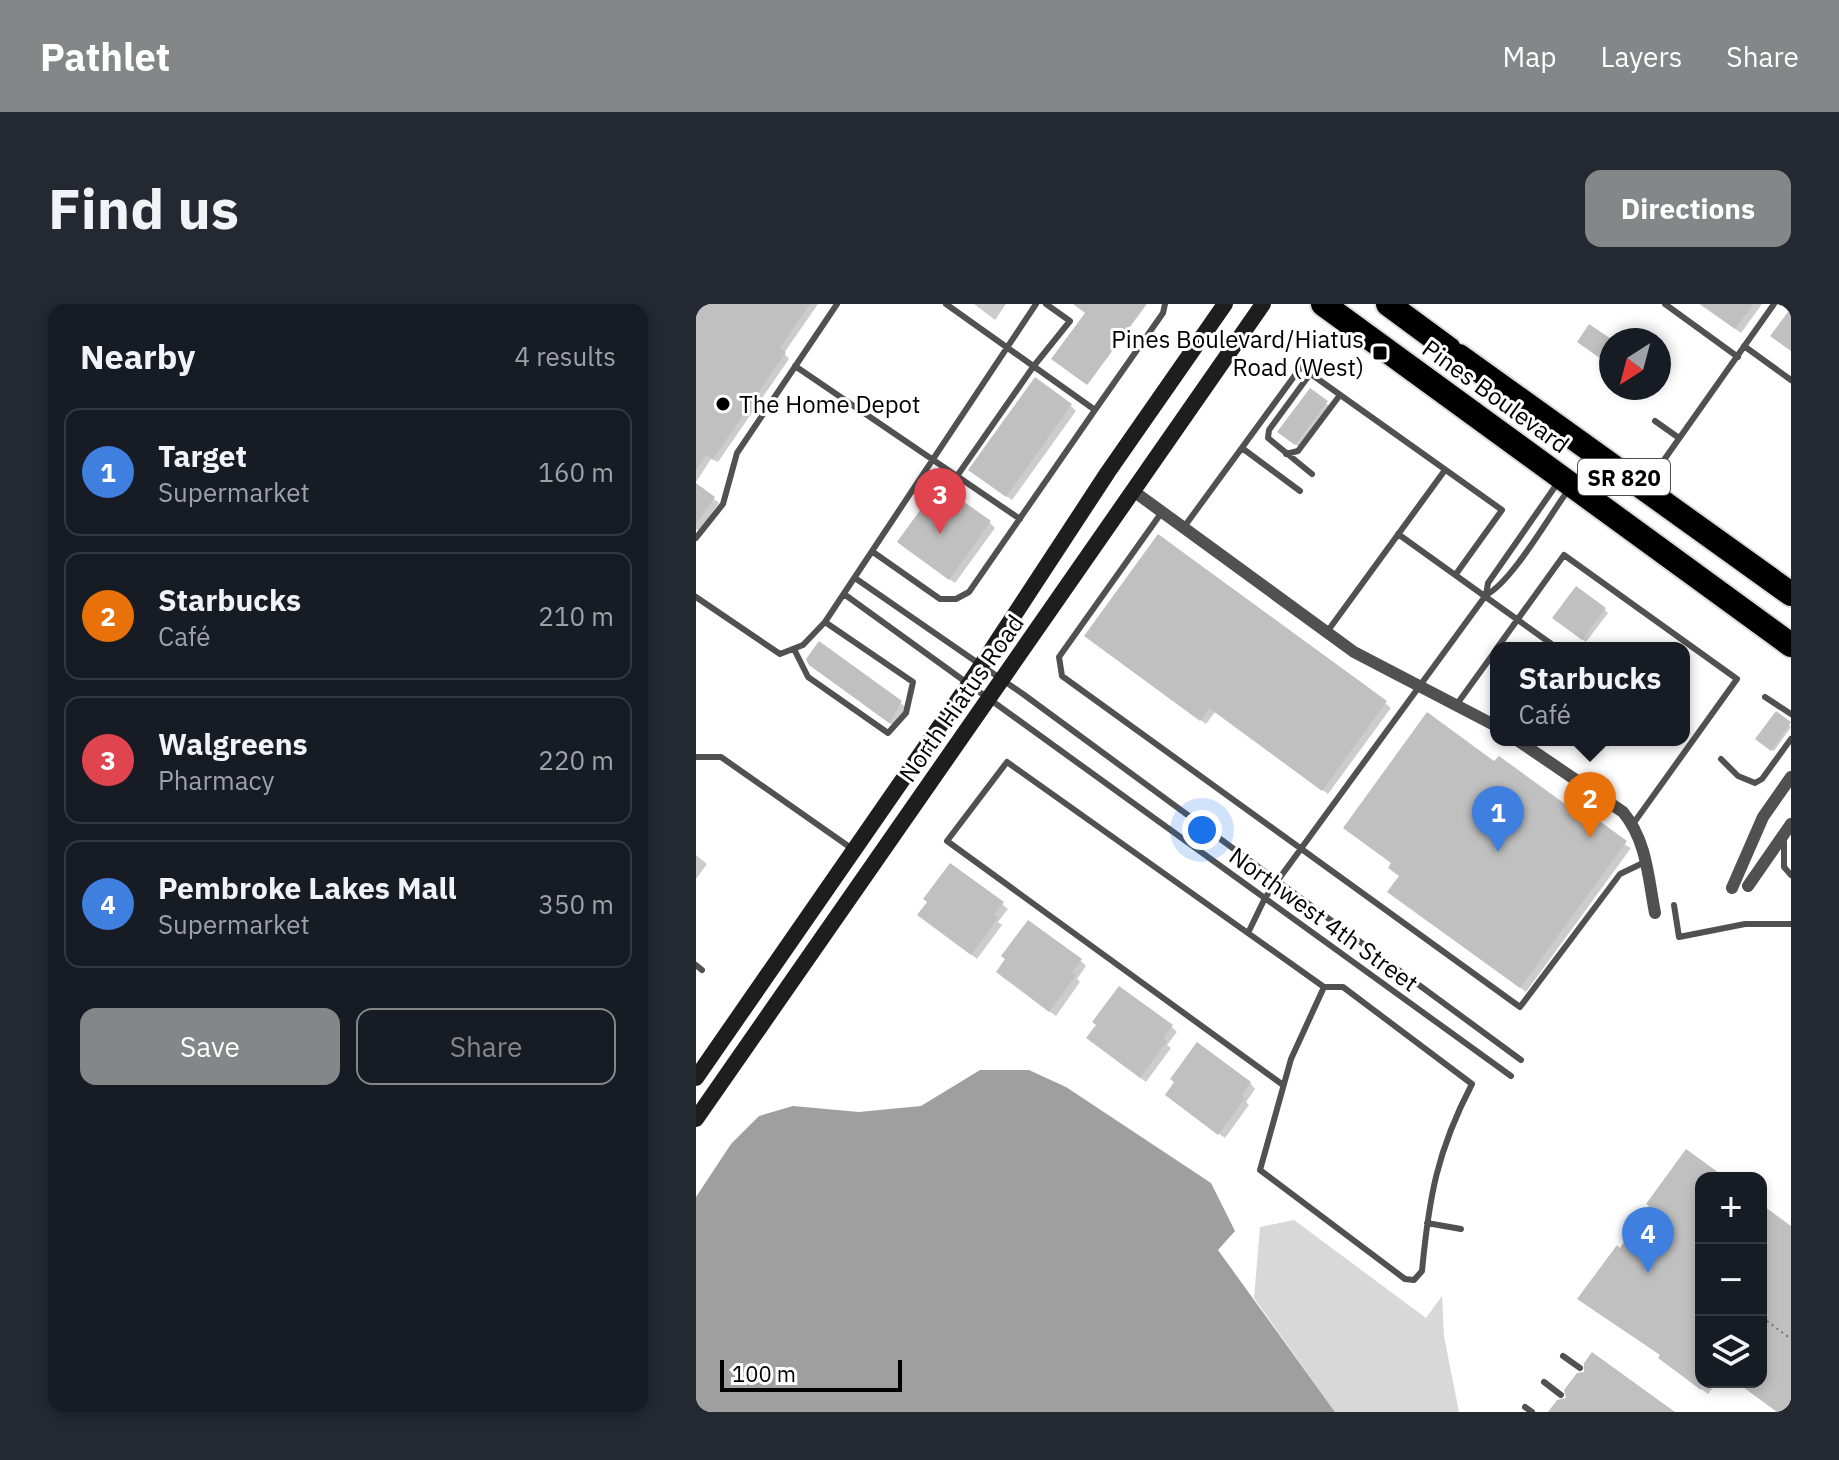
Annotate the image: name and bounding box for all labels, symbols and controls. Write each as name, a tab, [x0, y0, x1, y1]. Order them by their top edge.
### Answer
text: Pathlet	[40, 32, 170, 81]
text: Map	[1502, 38, 1556, 75]
text: Layers	[1600, 38, 1682, 75]
text: Share	[1726, 38, 1799, 75]
button: Directions	[1585, 170, 1791, 247]
text: Find us	[48, 172, 239, 244]
place label: Pines Boulevard/Hiatus Road (West)	[1111, 323, 1364, 383]
north arrow	[1599, 328, 1671, 400]
street label: Pines Boulevard	[1416, 332, 1576, 460]
text: Nearby	[80, 334, 195, 378]
text: 4 results	[514, 339, 616, 373]
marker: Pines Boulevard/Hiatus Road (West)	[1371, 344, 1389, 362]
place label: The Home Depot	[739, 388, 920, 420]
marker: The Home Depot	[714, 395, 732, 413]
text: Target	[158, 436, 247, 475]
text: 1	[100, 455, 116, 489]
text: 160 m	[538, 455, 614, 489]
road number: SR 820	[1578, 459, 1670, 495]
pin: 3	[914, 468, 966, 534]
text: Supermarket	[158, 475, 310, 509]
text: Starbucks	[158, 580, 301, 619]
text: 2	[100, 599, 116, 633]
text: 210 m	[538, 599, 614, 633]
street label: North Hiatus Road	[891, 608, 1031, 788]
text: Café	[158, 619, 211, 653]
popup	[1490, 642, 1690, 746]
text: Starbucks	[1518, 658, 1662, 697]
text: Café	[1518, 697, 1571, 731]
text: Walgreens	[158, 724, 308, 763]
text: 3	[100, 743, 116, 777]
text: 220 m	[538, 743, 614, 777]
text: Pharmacy	[158, 763, 275, 797]
pin: 2	[1564, 772, 1616, 838]
pin: 1	[1472, 786, 1524, 852]
your location	[1182, 810, 1222, 850]
street label: Northwest 4th Street	[1223, 840, 1425, 998]
text: Pembroke Lakes Mall	[158, 868, 457, 907]
text: 4	[100, 887, 116, 921]
text: 350 m	[538, 887, 614, 921]
text: Supermarket	[158, 907, 310, 941]
button: Save	[80, 1008, 340, 1085]
button: Share	[356, 1008, 616, 1085]
map controls	[1695, 1172, 1767, 1388]
button: +	[1695, 1172, 1767, 1244]
pin: 4	[1622, 1207, 1674, 1273]
button: −	[1695, 1244, 1767, 1316]
button: layers	[1695, 1316, 1767, 1388]
scale bar	[720, 1356, 902, 1392]
text: 100 m	[732, 1359, 796, 1388]

